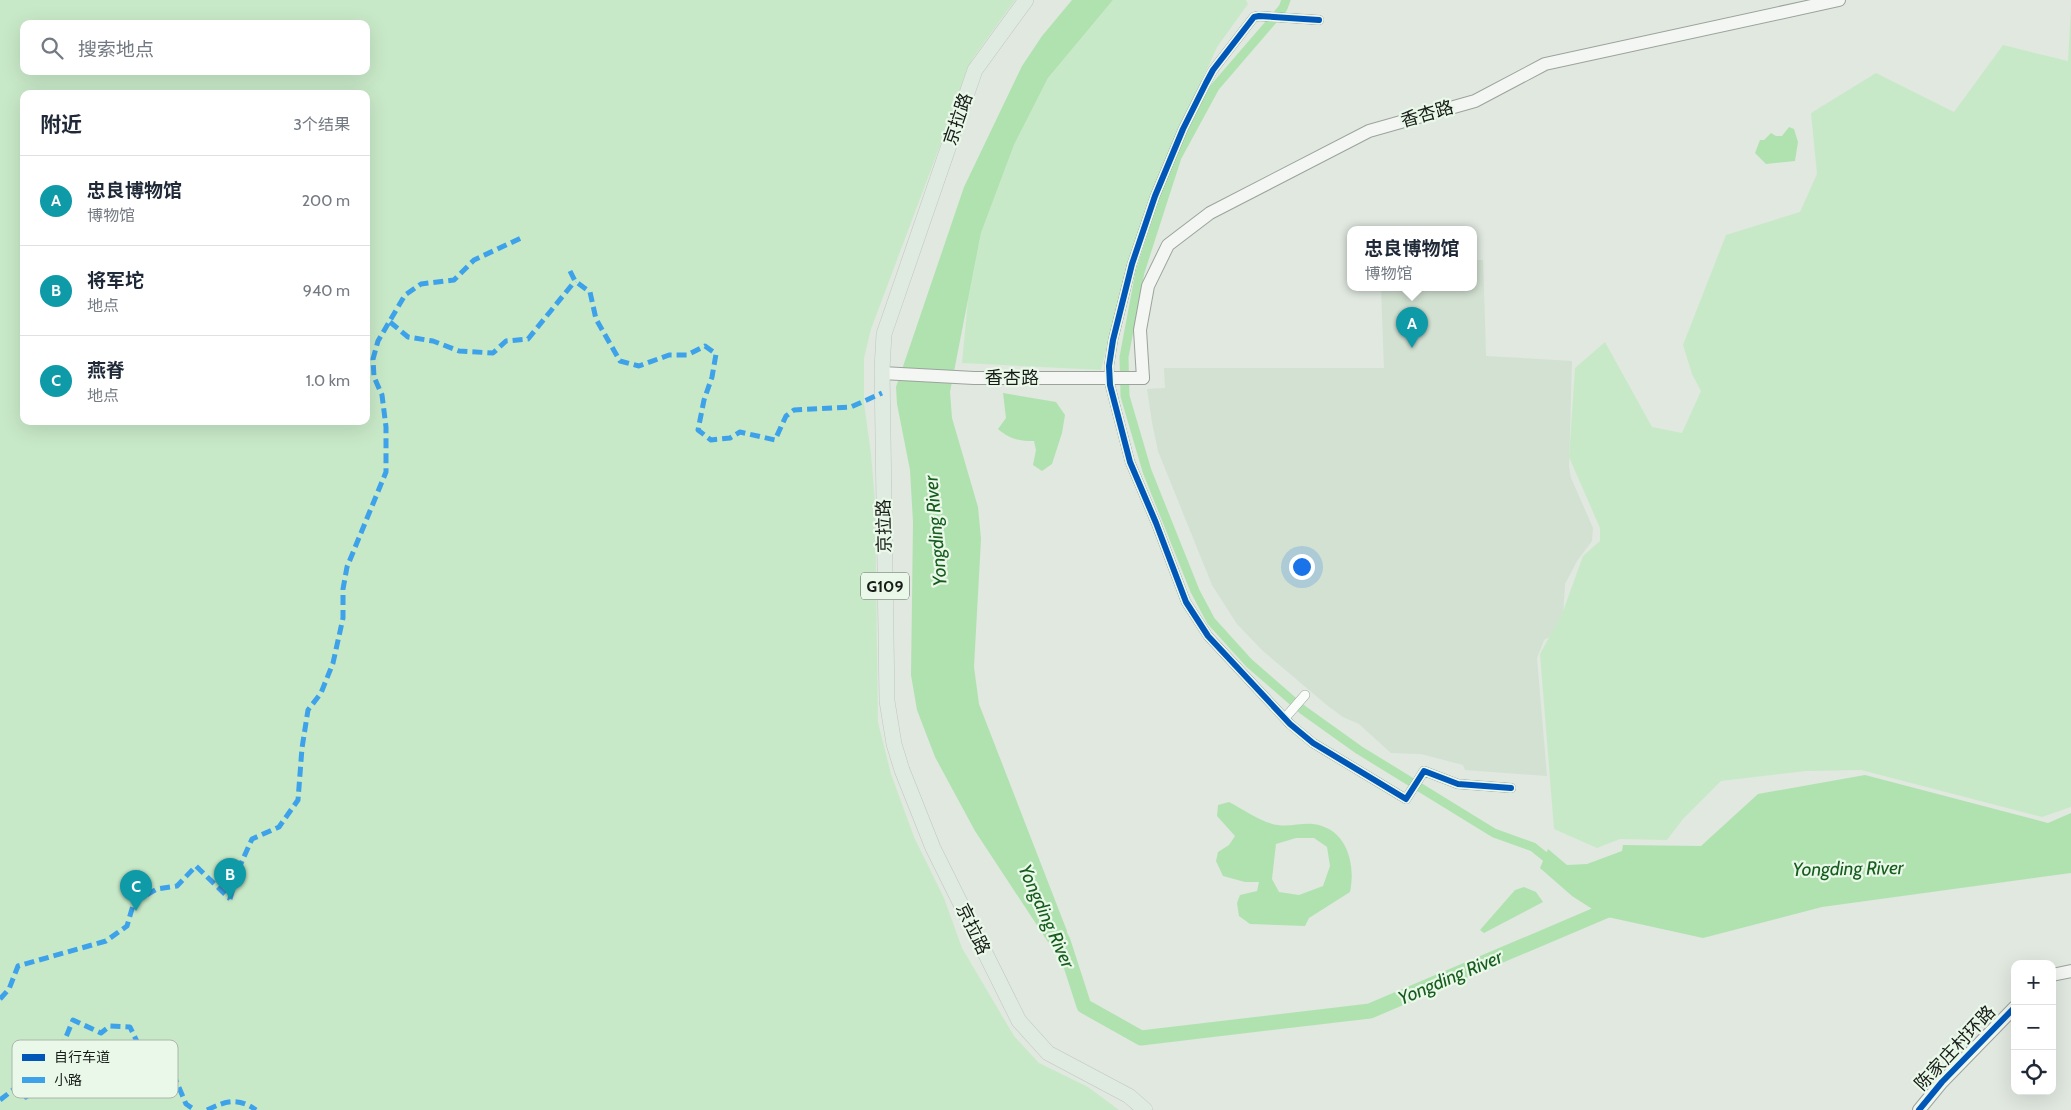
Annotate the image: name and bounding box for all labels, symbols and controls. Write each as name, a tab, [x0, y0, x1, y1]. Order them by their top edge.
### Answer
search box	[20, 20, 370, 75]
icon: search	[38, 34, 66, 62]
text: 搜索地点	[78, 38, 154, 61]
street label: 京拉路	[939, 90, 977, 148]
street label: 香杏路	[1398, 96, 1456, 132]
text: 附近	[40, 112, 82, 137]
text: 3个结果	[293, 115, 350, 134]
text: 忠良博物馆	[87, 179, 182, 202]
text: A	[51, 191, 61, 210]
text: 200 m	[302, 191, 350, 210]
text: 博物馆	[87, 206, 135, 225]
popup	[1347, 226, 1477, 291]
text: 忠良博物馆	[1364, 237, 1460, 260]
text: 博物馆	[1364, 264, 1413, 283]
text: 将军坨	[87, 269, 144, 292]
text: B	[51, 281, 61, 300]
text: 940 m	[303, 281, 350, 300]
text: 地点	[87, 296, 119, 315]
pin: A	[1396, 307, 1428, 348]
text: 燕脊	[87, 359, 125, 382]
street label: 香杏路	[985, 367, 1039, 389]
text: C	[51, 371, 61, 390]
text: 1.0 km	[306, 371, 350, 390]
text: 地点	[87, 386, 119, 405]
water label: Yongding River	[919, 473, 952, 587]
street label: 京拉路	[873, 499, 895, 553]
your location	[1289, 554, 1315, 580]
road number: G109	[861, 572, 909, 600]
water label: Yongding River	[1792, 856, 1905, 881]
pin: B	[214, 858, 246, 899]
water label: Yongding River	[1013, 861, 1080, 973]
pin: C	[120, 870, 152, 911]
street label: 京拉路	[951, 900, 995, 958]
water label: Yongding River	[1395, 945, 1507, 1010]
map controls	[2011, 960, 2056, 1095]
button: +	[2011, 960, 2056, 1005]
street label: 陈家庄村环路	[1910, 1001, 2000, 1095]
button: −	[2011, 1005, 2056, 1050]
legend	[12, 1040, 178, 1098]
text: 自行车道	[54, 1048, 110, 1066]
button: locate	[2011, 1050, 2056, 1095]
text: 小路	[54, 1071, 82, 1089]

